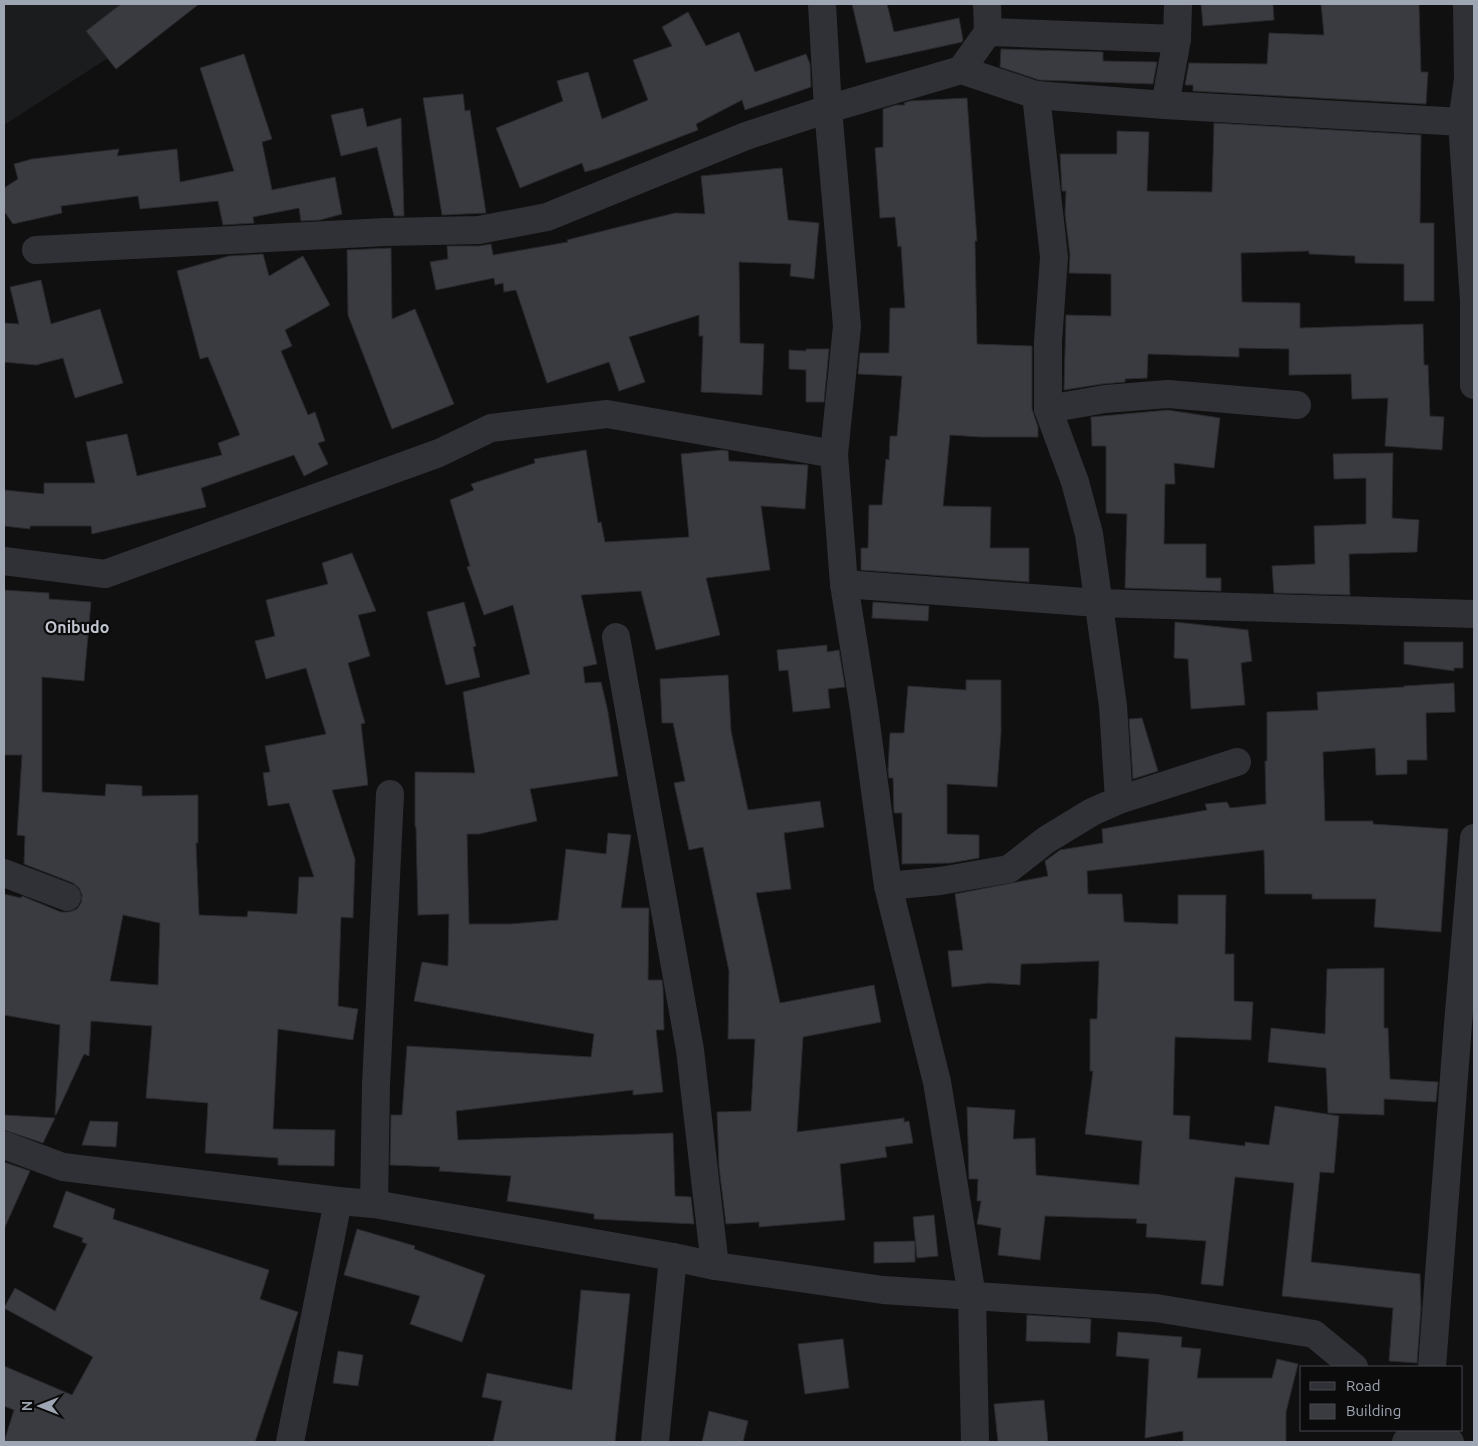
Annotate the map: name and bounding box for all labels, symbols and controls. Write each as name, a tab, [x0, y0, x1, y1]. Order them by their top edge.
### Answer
district label: Onibudo	[45, 618, 109, 636]
legend	[1300, 1366, 1463, 1431]
text: Road	[1346, 1377, 1381, 1394]
north arrow	[15, 1381, 65, 1431]
text: N	[19, 1401, 35, 1411]
text: Building	[1346, 1402, 1401, 1419]

